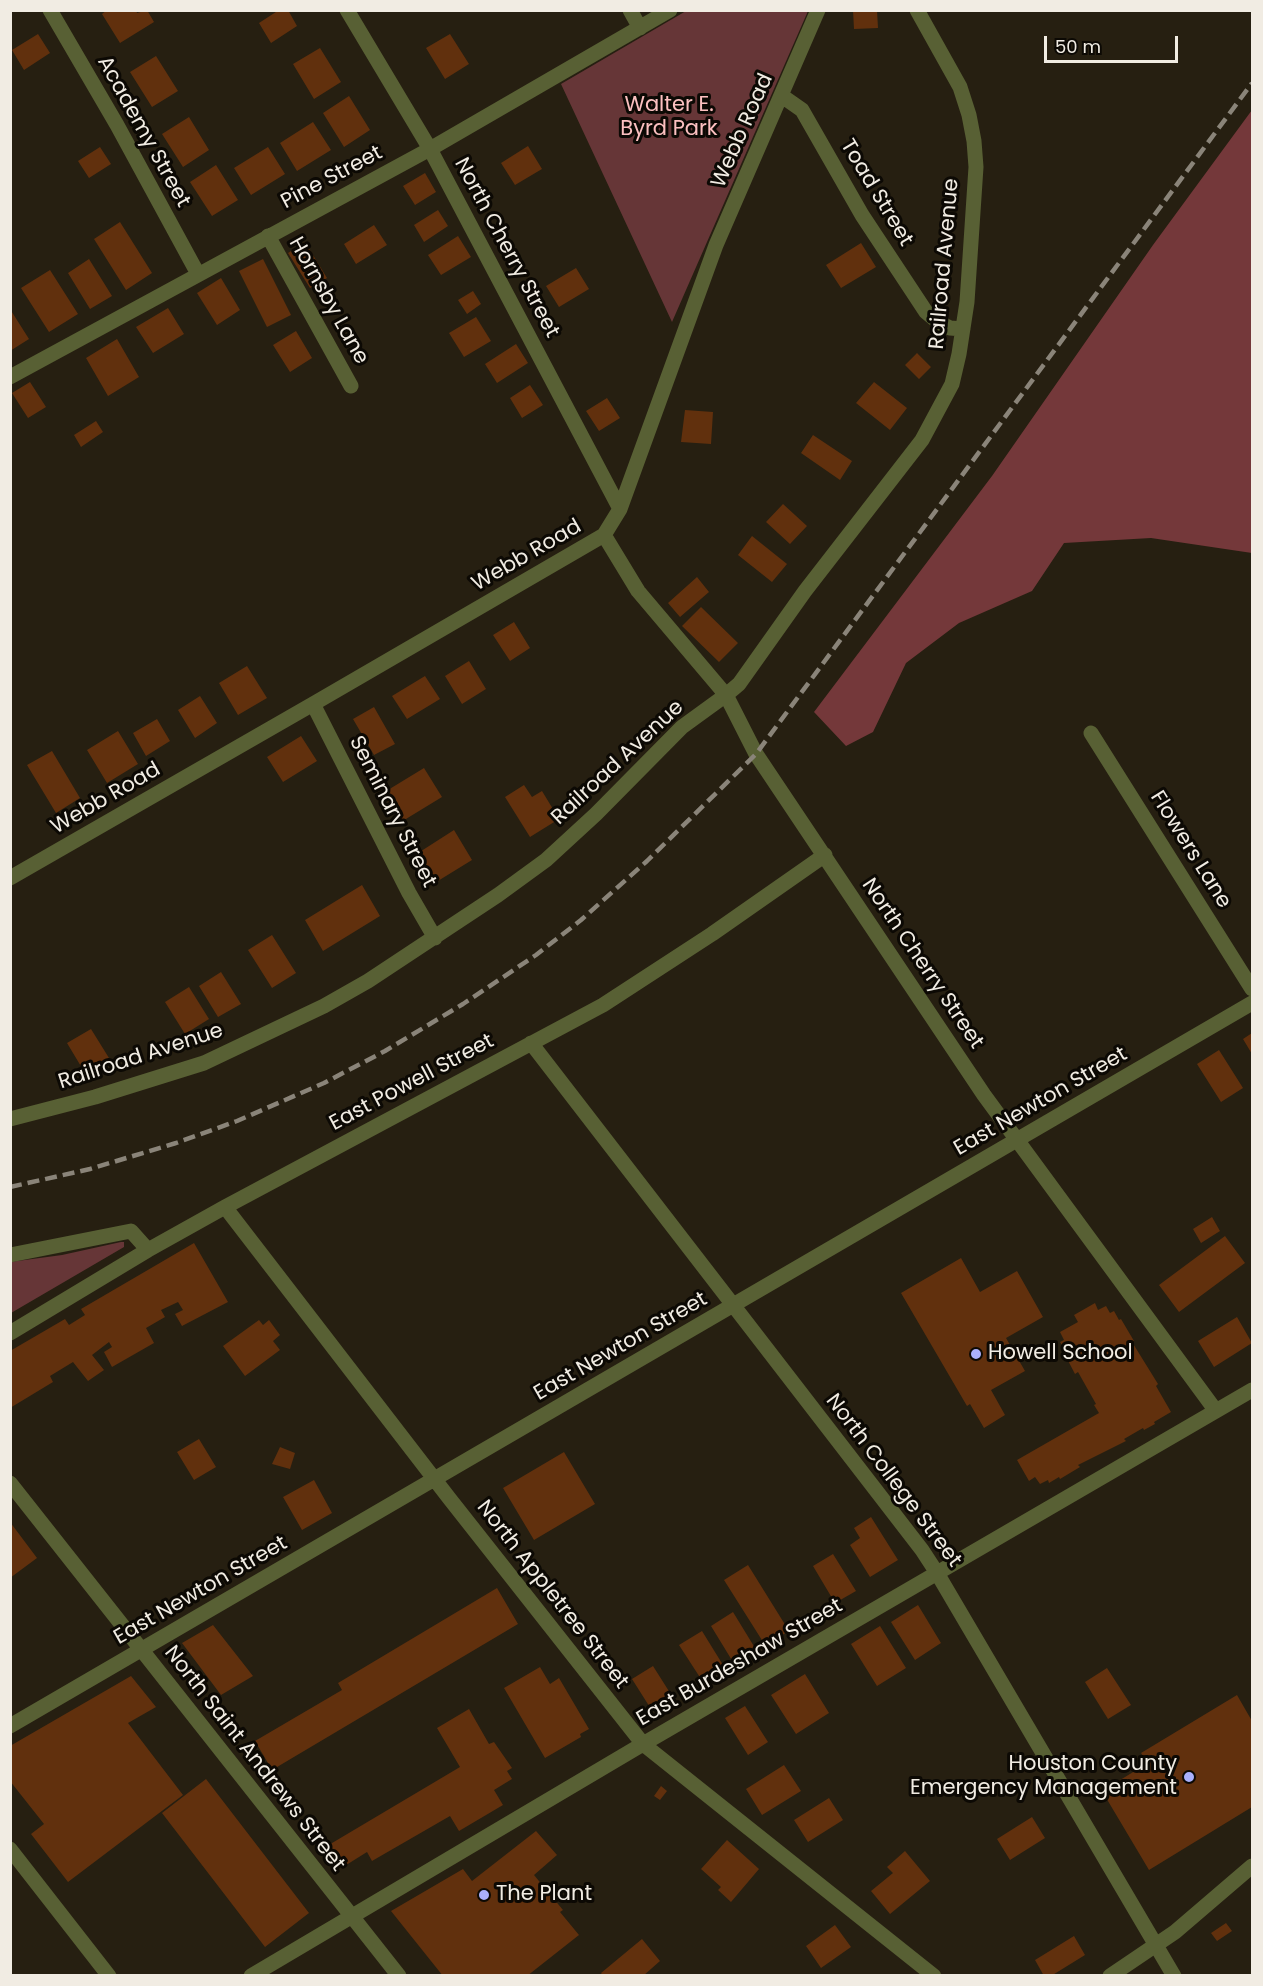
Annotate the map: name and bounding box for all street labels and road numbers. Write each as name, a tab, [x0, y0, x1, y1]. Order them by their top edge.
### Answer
street label: Academy Street	[91, 52, 195, 212]
street label: Webb Road	[707, 70, 779, 192]
street label: Toad Street	[834, 135, 918, 251]
street label: Pine Street	[277, 141, 387, 215]
street label: North Cherry Street	[448, 154, 564, 342]
street label: Railroad Avenue	[925, 178, 965, 350]
street label: Hornsby Lane	[283, 233, 373, 369]
street label: Webb Road	[468, 515, 586, 597]
street label: Railroad Avenue	[547, 695, 689, 831]
street label: Seminary Street	[343, 732, 441, 892]
street label: Webb Road	[47, 758, 165, 840]
street label: Flowers Lane	[1144, 787, 1236, 913]
street label: North Cherry Street	[856, 874, 988, 1054]
street label: Railroad Avenue	[56, 1019, 226, 1095]
street label: East Powell Street	[326, 1029, 498, 1137]
street label: East Newton Street	[950, 1042, 1132, 1162]
street label: East Newton Street	[530, 1287, 712, 1407]
street label: North College Street	[820, 1390, 966, 1572]
street label: North Appletree Street	[471, 1496, 633, 1694]
street label: East Newton Street	[110, 1531, 292, 1651]
street label: East Burdeshaw Street	[633, 1594, 847, 1732]
street label: North Saint Andrews Street	[158, 1641, 350, 1877]

